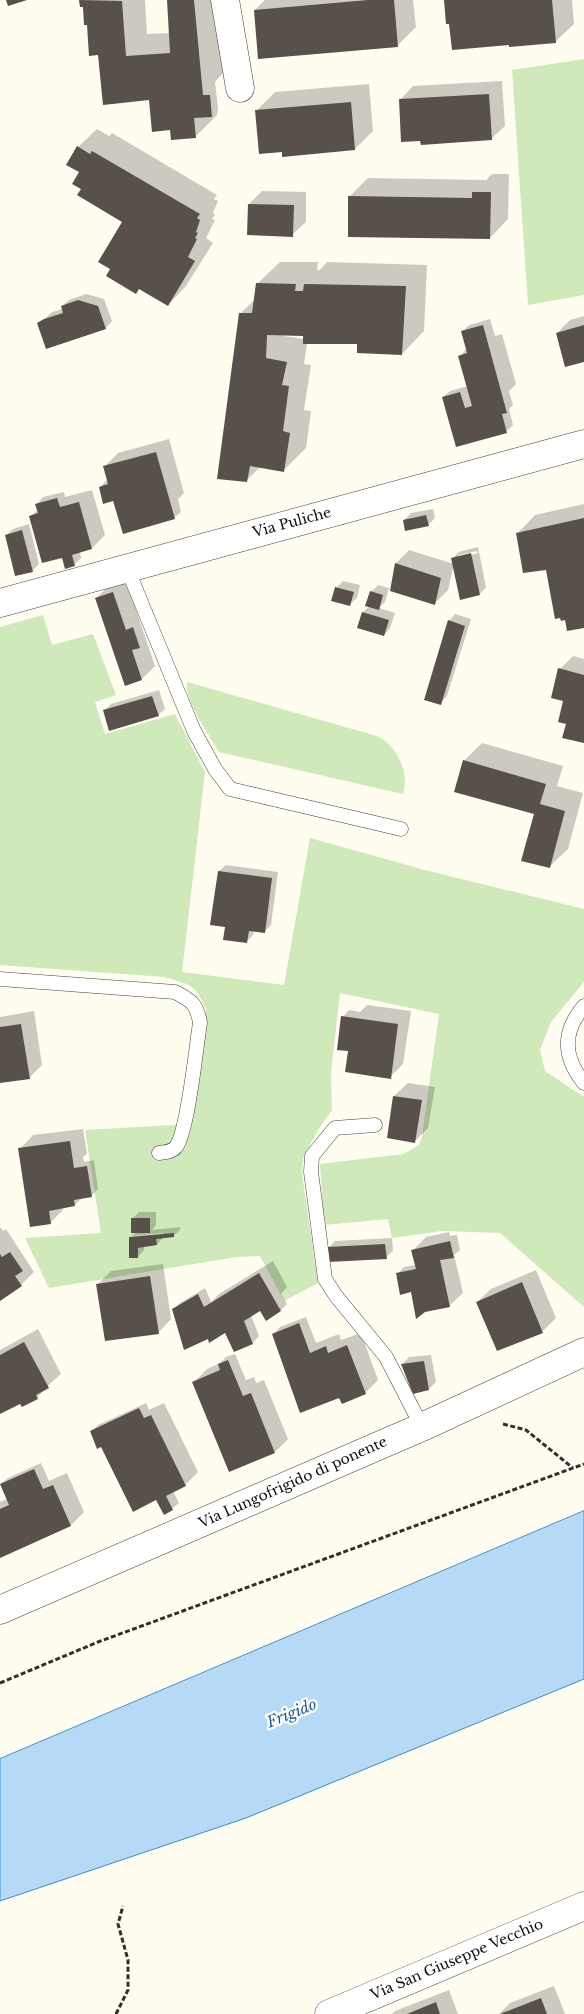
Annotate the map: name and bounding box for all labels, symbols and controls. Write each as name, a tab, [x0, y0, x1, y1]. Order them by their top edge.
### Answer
street label: Via Puliche	[251, 504, 333, 542]
street label: Via Lungofrigido di ponente	[196, 1434, 390, 1532]
water label: Frigido	[264, 1696, 320, 1732]
street label: Via San Giuseppe Vecchio	[368, 1916, 546, 2004]

